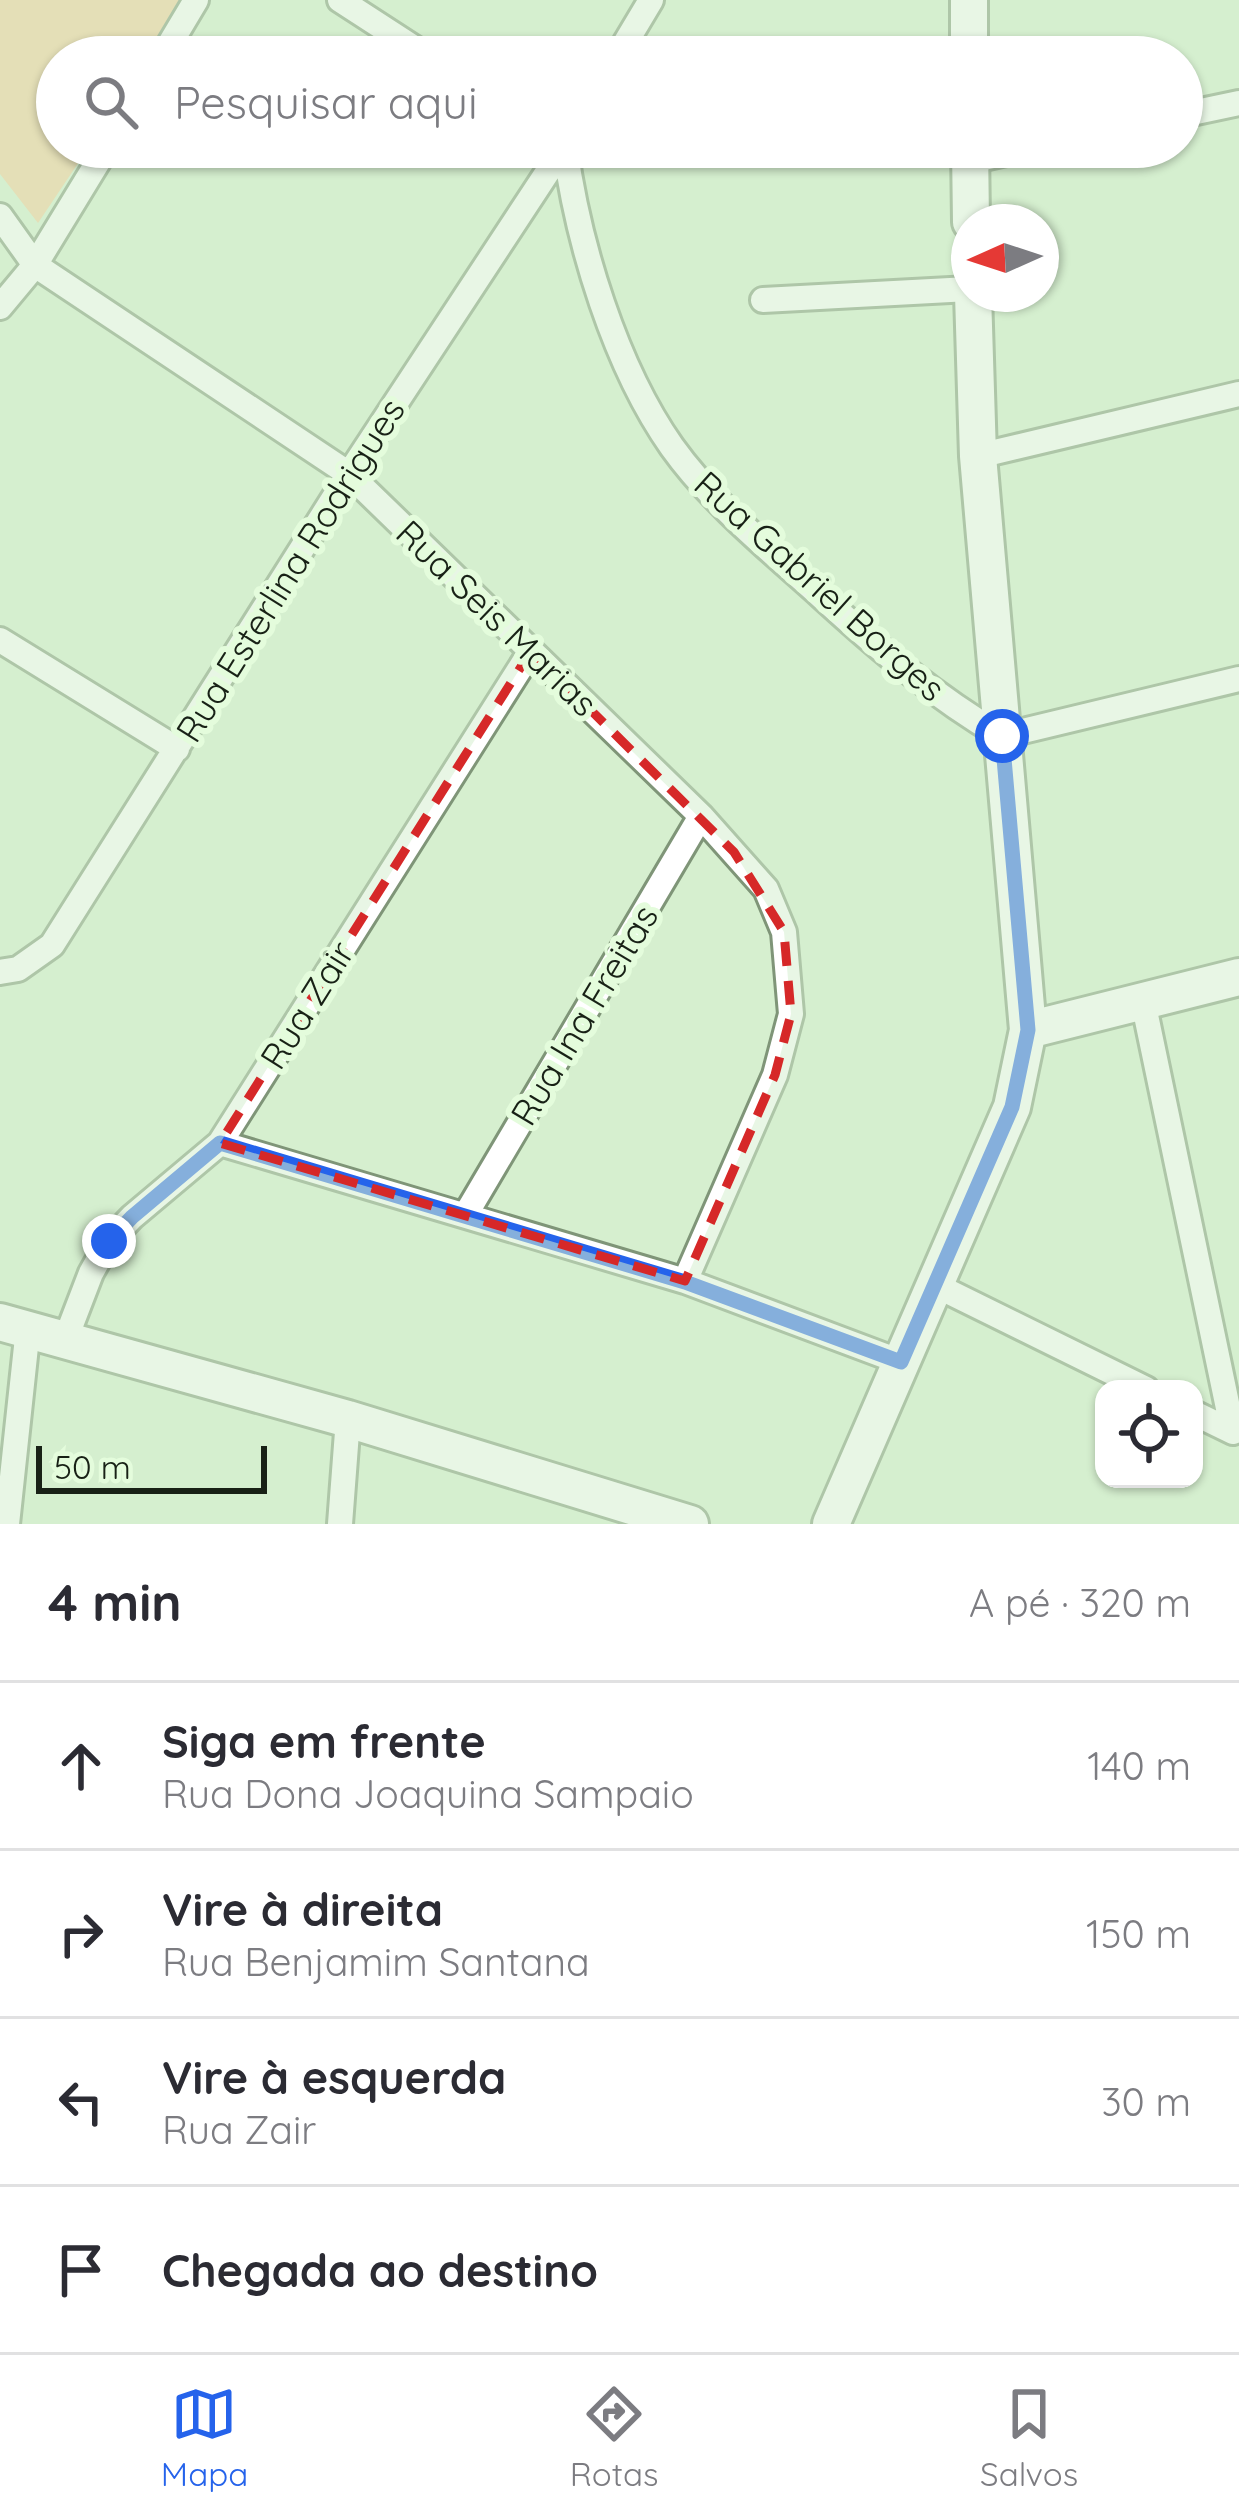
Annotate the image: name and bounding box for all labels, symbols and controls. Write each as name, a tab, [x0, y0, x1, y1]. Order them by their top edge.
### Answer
search box	[36, 36, 1203, 168]
icon: search	[78, 69, 144, 135]
text: Pesquisar aqui	[174, 74, 478, 130]
north arrow	[951, 204, 1059, 312]
street label: Rua Esterlina Rodrigues	[165, 390, 414, 750]
street label: Rua Gabriel Borges	[685, 461, 955, 710]
street label: Rua Seis Marias	[387, 510, 607, 725]
route start	[975, 709, 1029, 763]
street label: Rua Ina Freitas	[500, 896, 667, 1133]
street label: Rua Zair	[250, 932, 363, 1077]
route end	[82, 1214, 136, 1268]
map controls	[1095, 1380, 1203, 1488]
button: locate	[1095, 1380, 1203, 1488]
scale bar	[36, 1440, 267, 1493]
text: 50 m	[54, 1446, 131, 1487]
text: 4 min	[48, 1570, 182, 1634]
text: A pé · 320 m	[969, 1578, 1191, 1627]
text: Siga em frente	[162, 1713, 486, 1769]
icon: ahead	[48, 1733, 114, 1799]
text: 140 m	[1087, 1741, 1191, 1790]
text: Rua Dona Joaquina Sampaio	[162, 1769, 694, 1818]
text: Vire à direita	[162, 1881, 443, 1937]
icon: right	[48, 1901, 114, 1967]
text: 150 m	[1086, 1909, 1191, 1958]
text: Rua Benjamim Santana	[162, 1937, 590, 1986]
text: Vire à esquerda	[162, 2049, 506, 2105]
icon: left	[48, 2069, 114, 2135]
text: 30 m	[1101, 2077, 1191, 2126]
text: Rua Zair	[162, 2105, 316, 2154]
icon: arrive	[48, 2237, 114, 2303]
text: Chegada ao destino	[162, 2242, 598, 2298]
tab: Mapa	[161, 2381, 248, 2494]
tab: Rotas	[570, 2381, 658, 2494]
tab: Salvos	[980, 2381, 1078, 2494]

